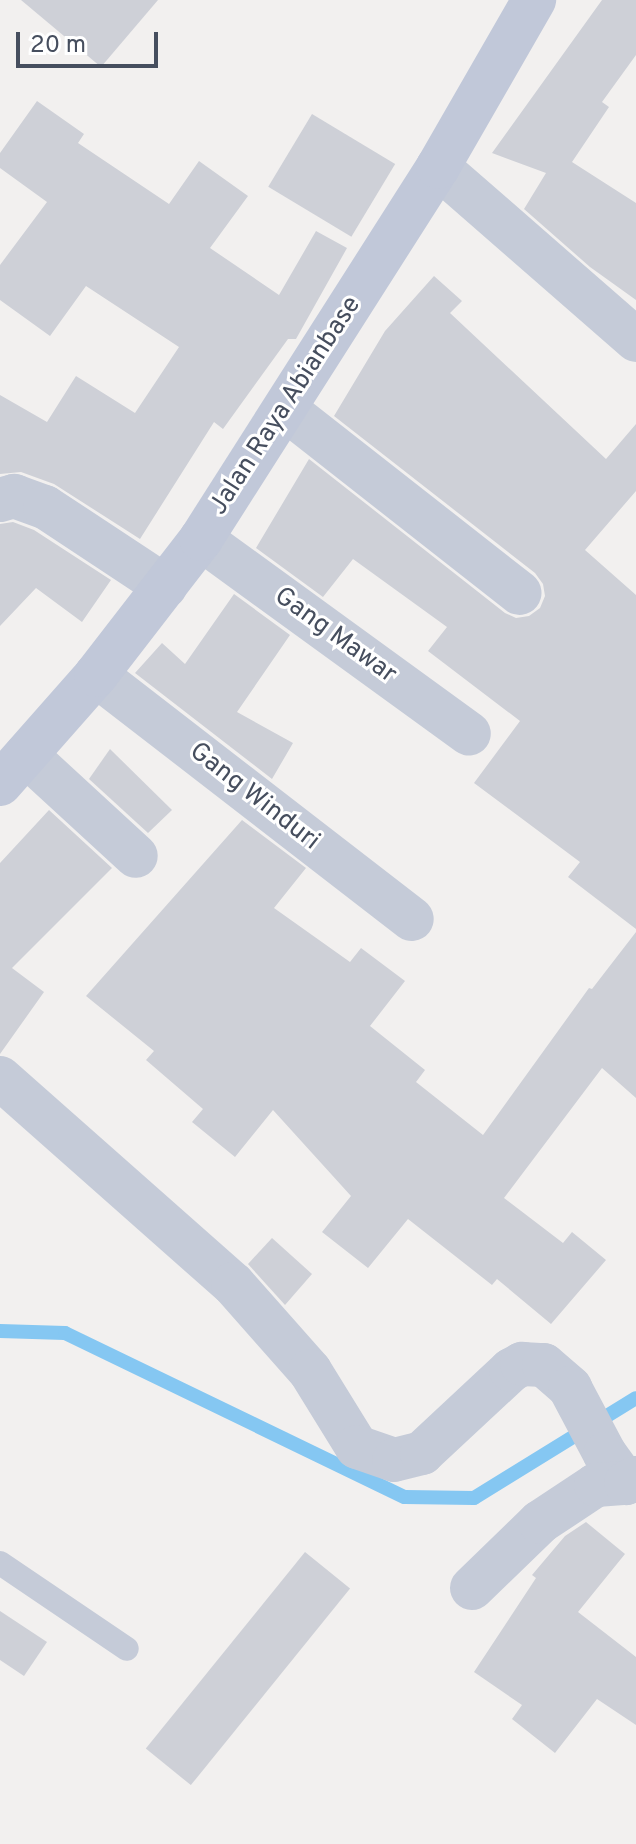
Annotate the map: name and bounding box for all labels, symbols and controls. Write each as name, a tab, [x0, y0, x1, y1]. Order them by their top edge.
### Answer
scale bar	[20, 16, 162, 66]
text: 20 m	[30, 31, 86, 61]
street label: Jalan Raya Abianbase	[203, 290, 369, 522]
street label: Gang Mawar	[268, 581, 402, 691]
street label: Gang Winduri	[182, 736, 326, 858]

